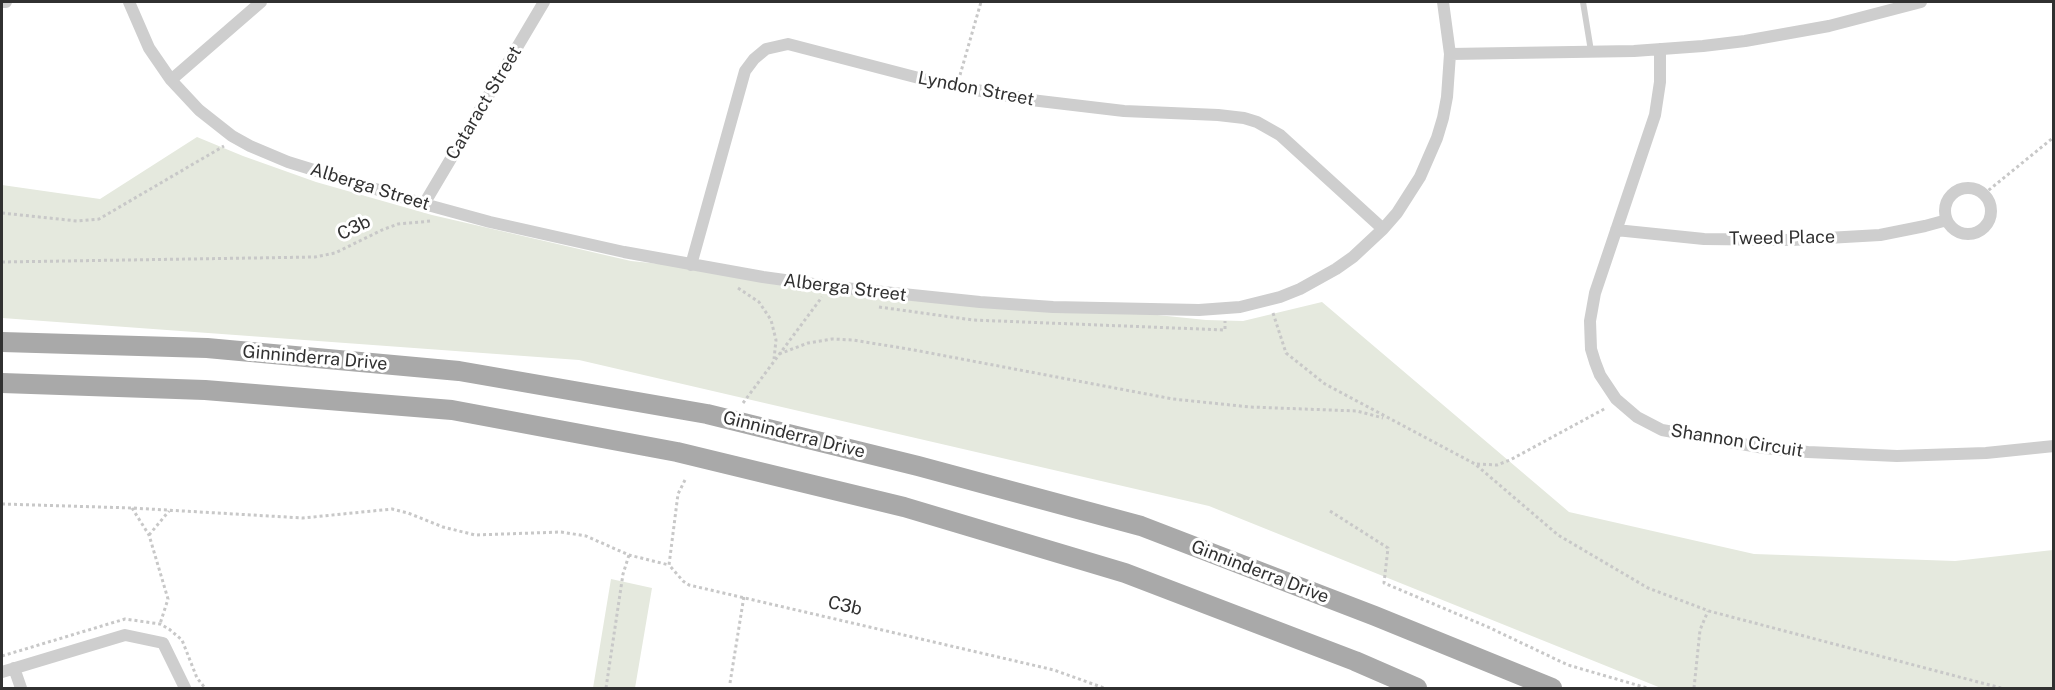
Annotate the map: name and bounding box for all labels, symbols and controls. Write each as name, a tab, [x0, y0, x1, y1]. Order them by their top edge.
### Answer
street label: Cataract Street	[442, 42, 526, 164]
street label: Lyndon Street	[916, 67, 1036, 111]
street label: Alberga Street	[308, 159, 432, 215]
street label: C3b	[334, 211, 374, 245]
street label: Tweed Place	[1729, 226, 1835, 250]
street label: Alberga Street	[782, 270, 908, 306]
street label: Ginninderra Drive	[242, 341, 388, 375]
street label: Ginninderra Drive	[721, 407, 867, 463]
street label: Shannon Circuit	[1669, 420, 1805, 462]
street label: Ginninderra Drive	[1188, 536, 1332, 608]
street label: C3b	[826, 592, 864, 620]

